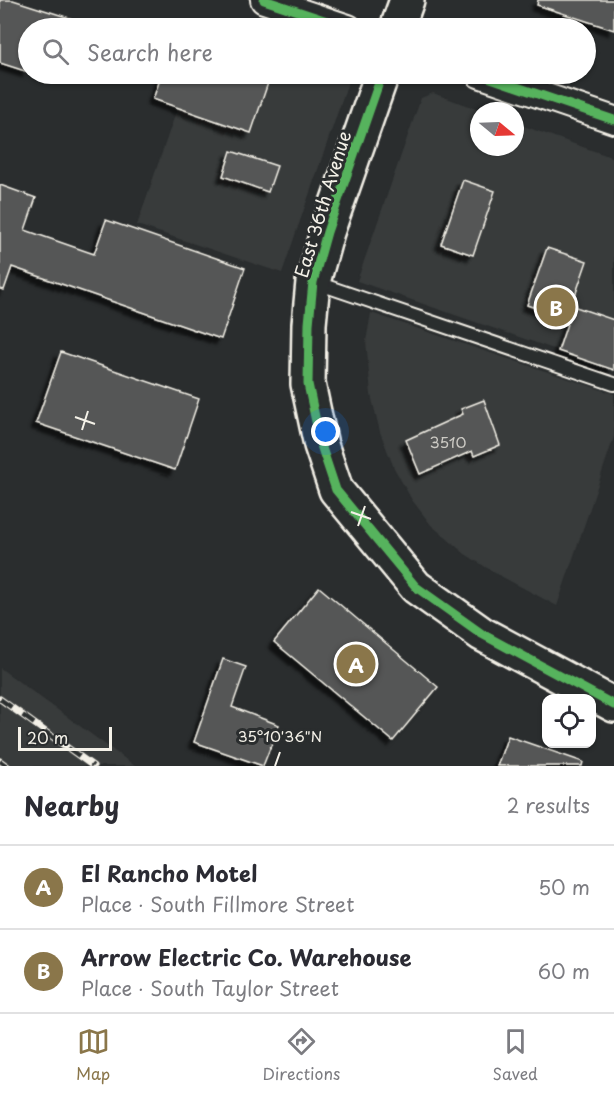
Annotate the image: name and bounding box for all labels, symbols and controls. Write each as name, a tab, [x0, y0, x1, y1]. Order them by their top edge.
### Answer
search box	[18, 18, 596, 84]
icon: search	[39, 35, 72, 68]
text: Search here	[87, 35, 213, 68]
north arrow	[470, 102, 524, 156]
street label: East 36th Avenue	[287, 127, 357, 281]
pin: B	[536, 284, 576, 330]
your location	[311, 417, 340, 446]
house number: 3510	[430, 430, 466, 453]
pin: A	[336, 642, 376, 686]
map controls	[542, 694, 596, 748]
button: locate	[542, 694, 596, 748]
scale bar	[18, 724, 112, 752]
text: 35°10'36"N	[238, 724, 322, 747]
text: 20 m	[27, 725, 68, 749]
text: Nearby	[24, 786, 119, 825]
text: 2 results	[507, 790, 590, 820]
text: El Rancho Motel	[81, 856, 257, 889]
text: A	[36, 872, 51, 902]
text: 50 m	[538, 872, 590, 902]
text: Place · South Fillmore Street	[81, 889, 355, 919]
text: Arrow Electric Co. Warehouse	[81, 940, 412, 973]
text: B	[37, 956, 50, 986]
text: 60 m	[538, 956, 590, 986]
text: Place · South Taylor Street	[81, 973, 339, 1003]
tab: Map	[76, 1025, 110, 1085]
tab: Directions	[262, 1025, 340, 1085]
tab: Saved	[492, 1025, 538, 1085]

